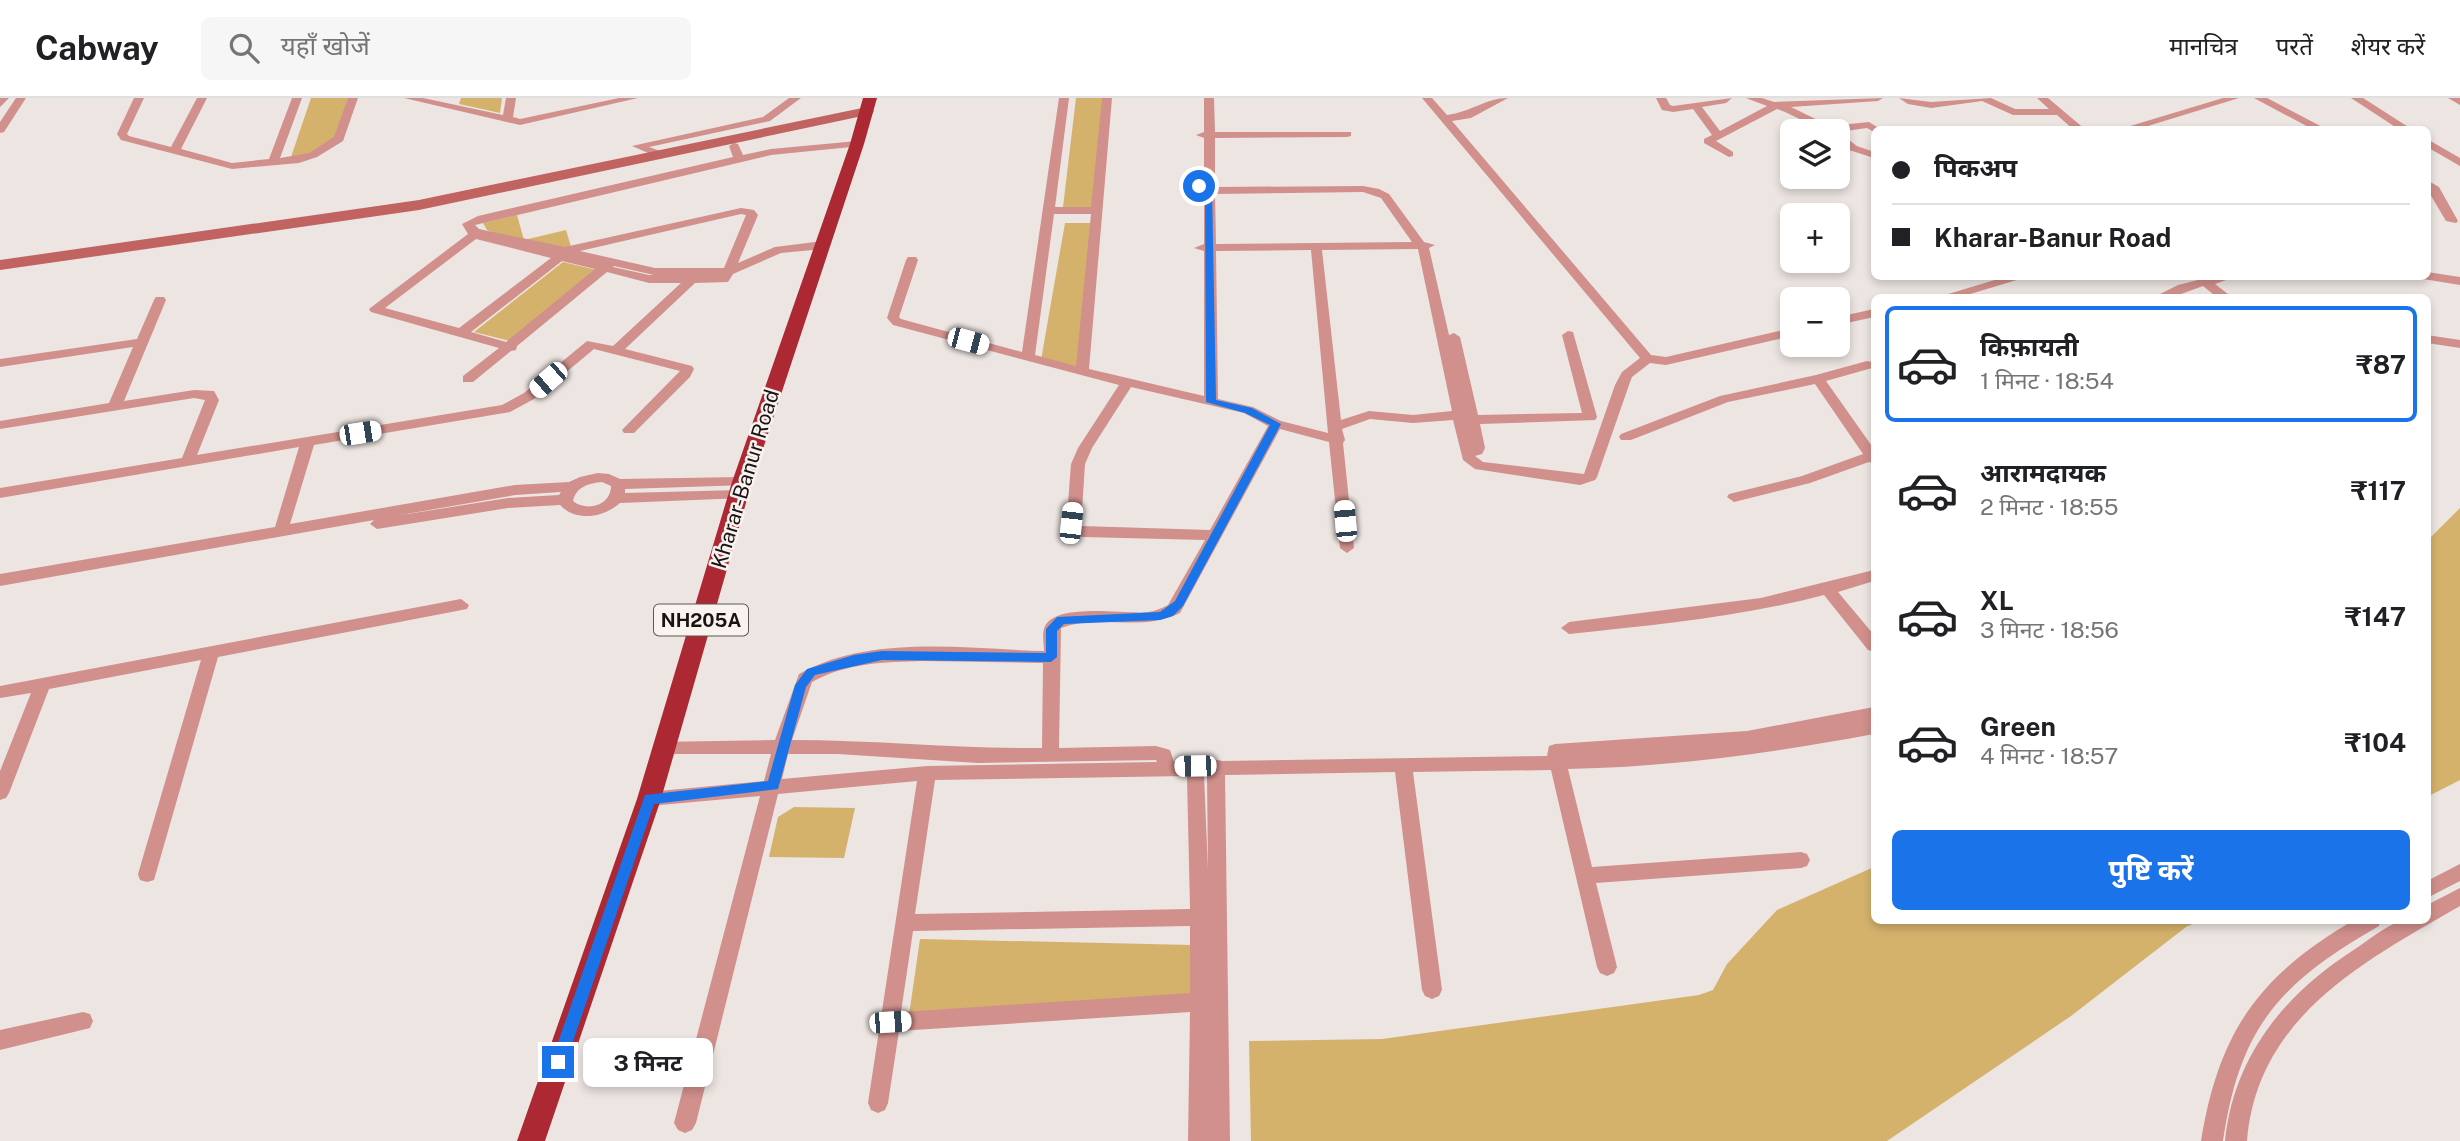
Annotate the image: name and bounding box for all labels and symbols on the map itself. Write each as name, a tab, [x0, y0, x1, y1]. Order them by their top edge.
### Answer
route start	[1183, 170, 1215, 202]
car	[945, 325, 992, 357]
car	[526, 358, 571, 402]
street label: Kharar-Banur Road	[706, 387, 784, 571]
car	[338, 419, 383, 447]
car	[1333, 499, 1358, 543]
car	[1059, 501, 1084, 545]
road number: NH205A	[654, 604, 748, 636]
car	[1174, 755, 1217, 777]
car	[869, 1010, 912, 1034]
callout: 3 मिनट	[582, 1038, 712, 1086]
route end	[542, 1046, 574, 1078]

